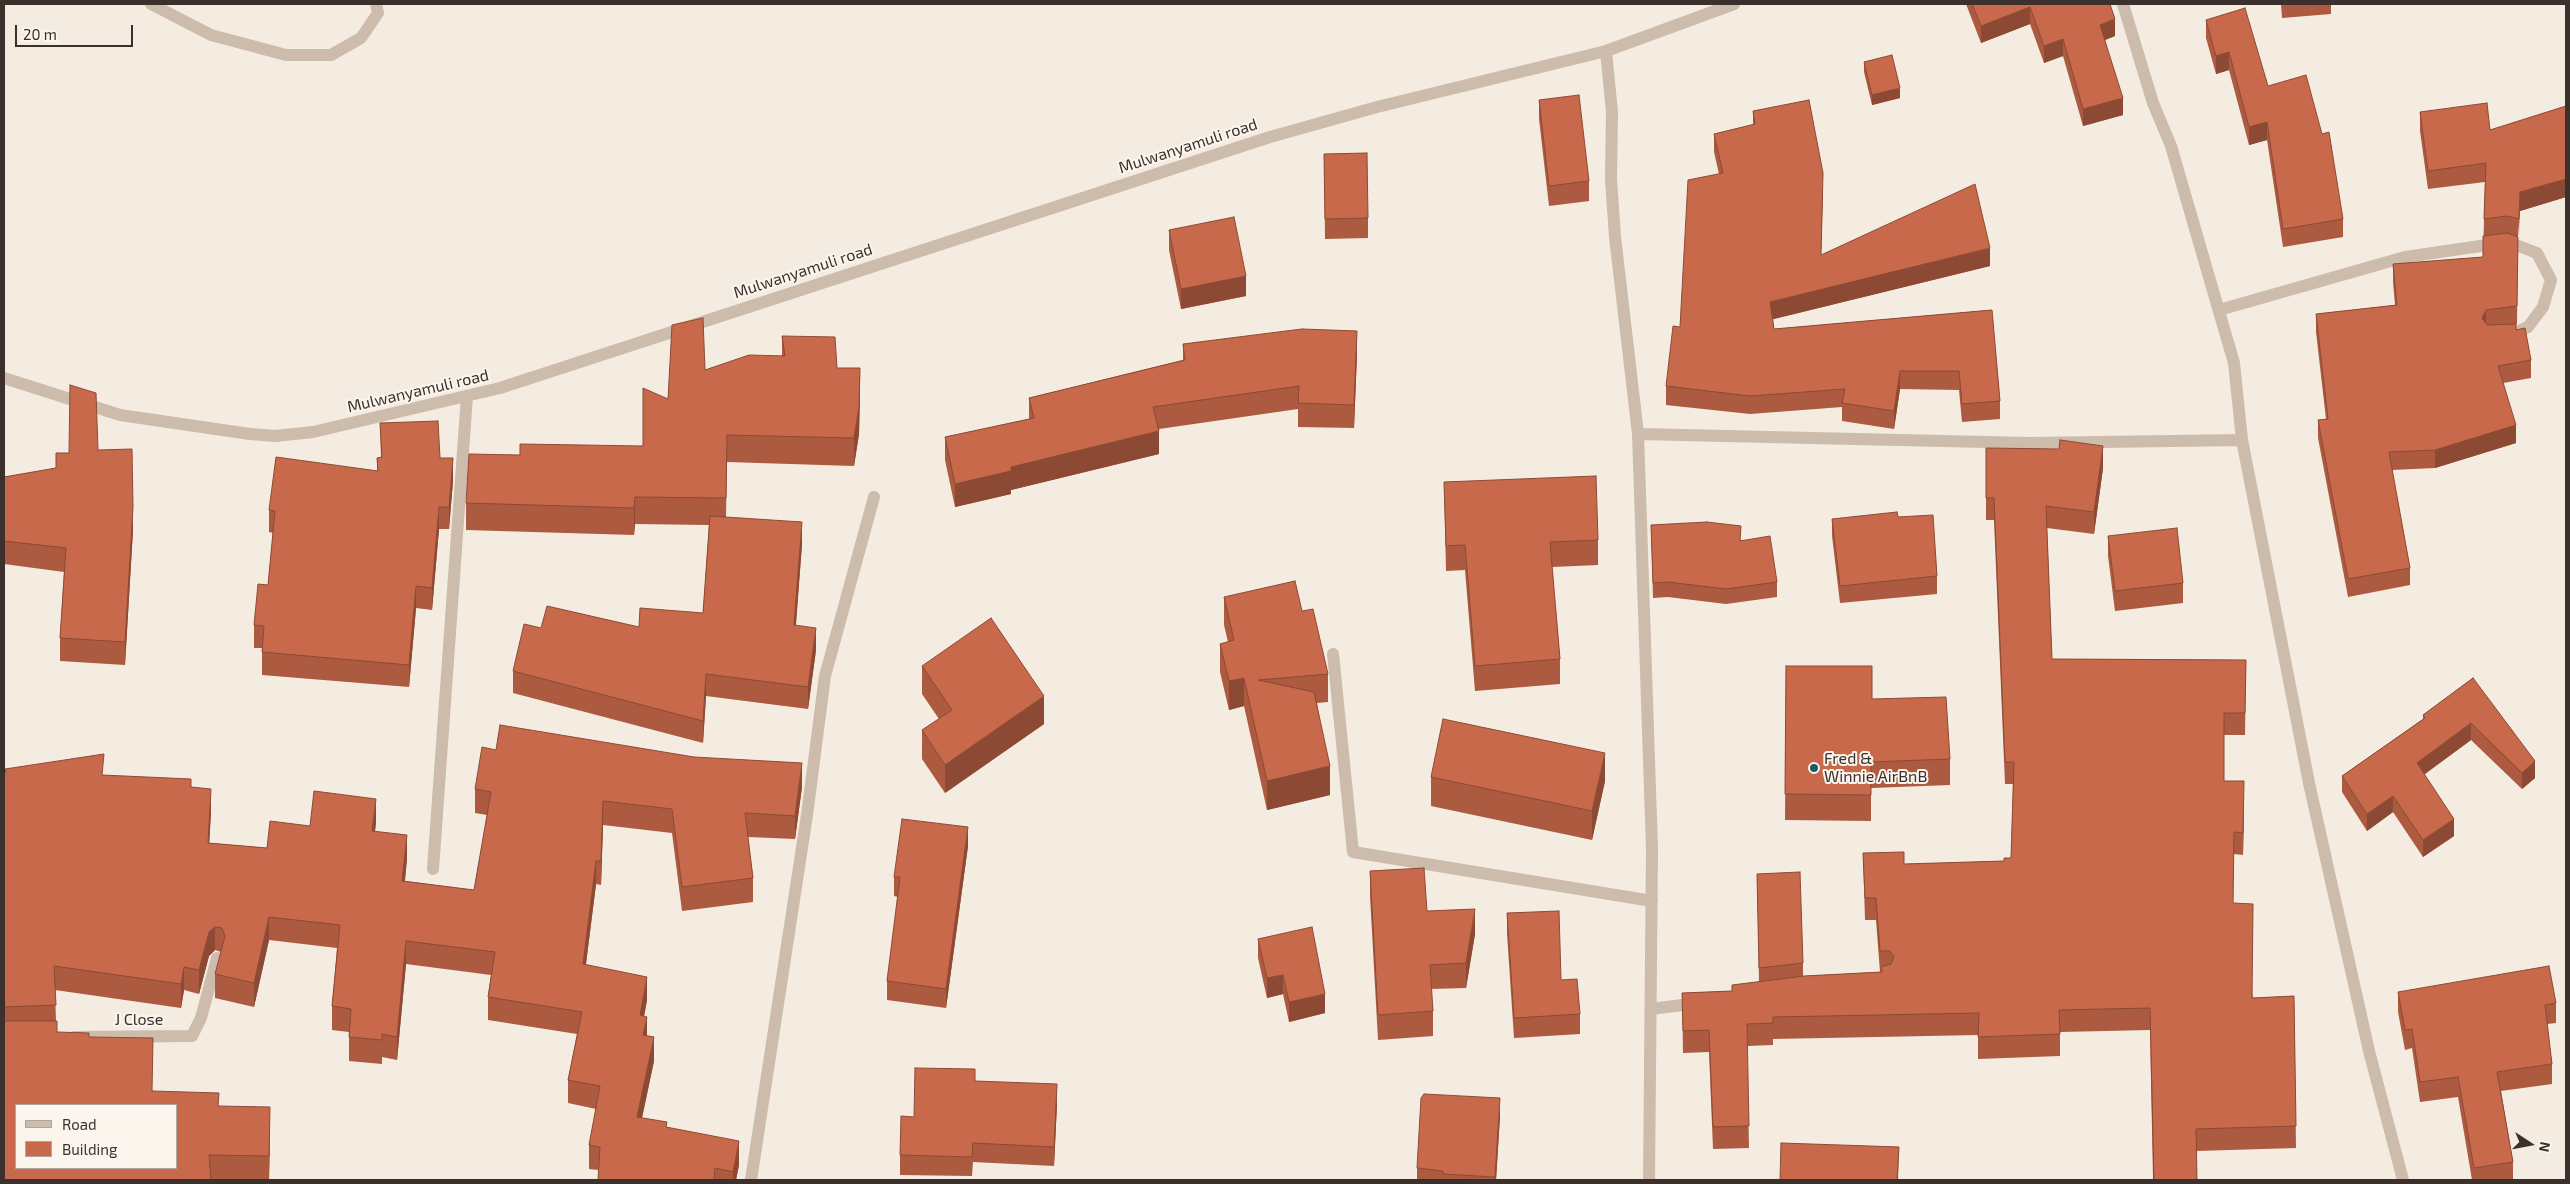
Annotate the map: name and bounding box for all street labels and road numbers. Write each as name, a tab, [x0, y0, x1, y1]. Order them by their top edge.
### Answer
street label: Mulwanyamuli road	[1116, 115, 1260, 177]
street label: Mulwanyamuli road	[731, 240, 875, 302]
street label: Mulwanyamuli road	[345, 365, 491, 417]
street label: J Close	[115, 1010, 163, 1030]

